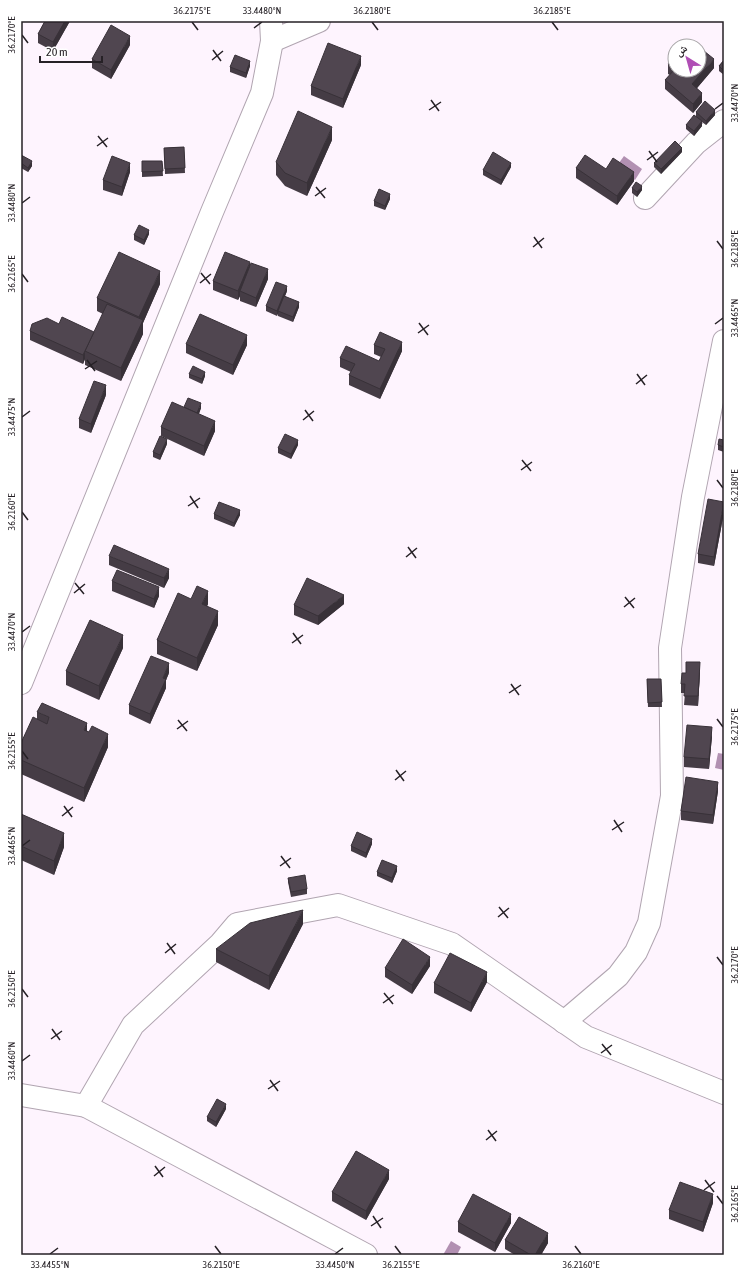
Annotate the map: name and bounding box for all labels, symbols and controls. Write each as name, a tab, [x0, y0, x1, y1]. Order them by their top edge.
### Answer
text: 36.2175°E	[174, 5, 211, 16]
text: 33.4480°N	[243, 5, 281, 16]
text: 36.2180°E	[354, 5, 391, 16]
text: 36.2185°E	[534, 5, 571, 16]
text: 36.2170°E	[6, 16, 17, 54]
scale bar	[40, 38, 102, 64]
north arrow	[667, 38, 707, 78]
text: ش	[673, 42, 691, 60]
text: 20 m	[46, 45, 68, 59]
text: 33.4470°N	[729, 84, 740, 122]
text: 33.4480°N	[6, 184, 17, 222]
text: 36.2185°E	[729, 230, 740, 268]
text: 36.2165°E	[6, 255, 17, 293]
text: 33.4465°N	[729, 299, 740, 337]
text: 33.4475°N	[6, 398, 17, 436]
text: 36.2180°E	[729, 469, 740, 507]
text: 36.2160°E	[6, 493, 17, 531]
text: 33.4470°N	[6, 613, 17, 651]
text: 36.2175°E	[729, 708, 740, 746]
text: 36.2155°E	[6, 732, 17, 770]
text: 33.4465°N	[6, 827, 17, 865]
text: 36.2170°E	[729, 946, 740, 984]
text: 36.2150°E	[6, 970, 17, 1008]
text: 33.4460°N	[6, 1042, 17, 1080]
text: 36.2165°E	[729, 1185, 740, 1223]
text: 33.4455°N	[31, 1259, 69, 1270]
text: 36.2150°E	[203, 1259, 240, 1270]
text: 33.4450°N	[316, 1259, 354, 1270]
text: 36.2155°E	[383, 1259, 420, 1270]
text: 36.2160°E	[563, 1259, 600, 1270]

